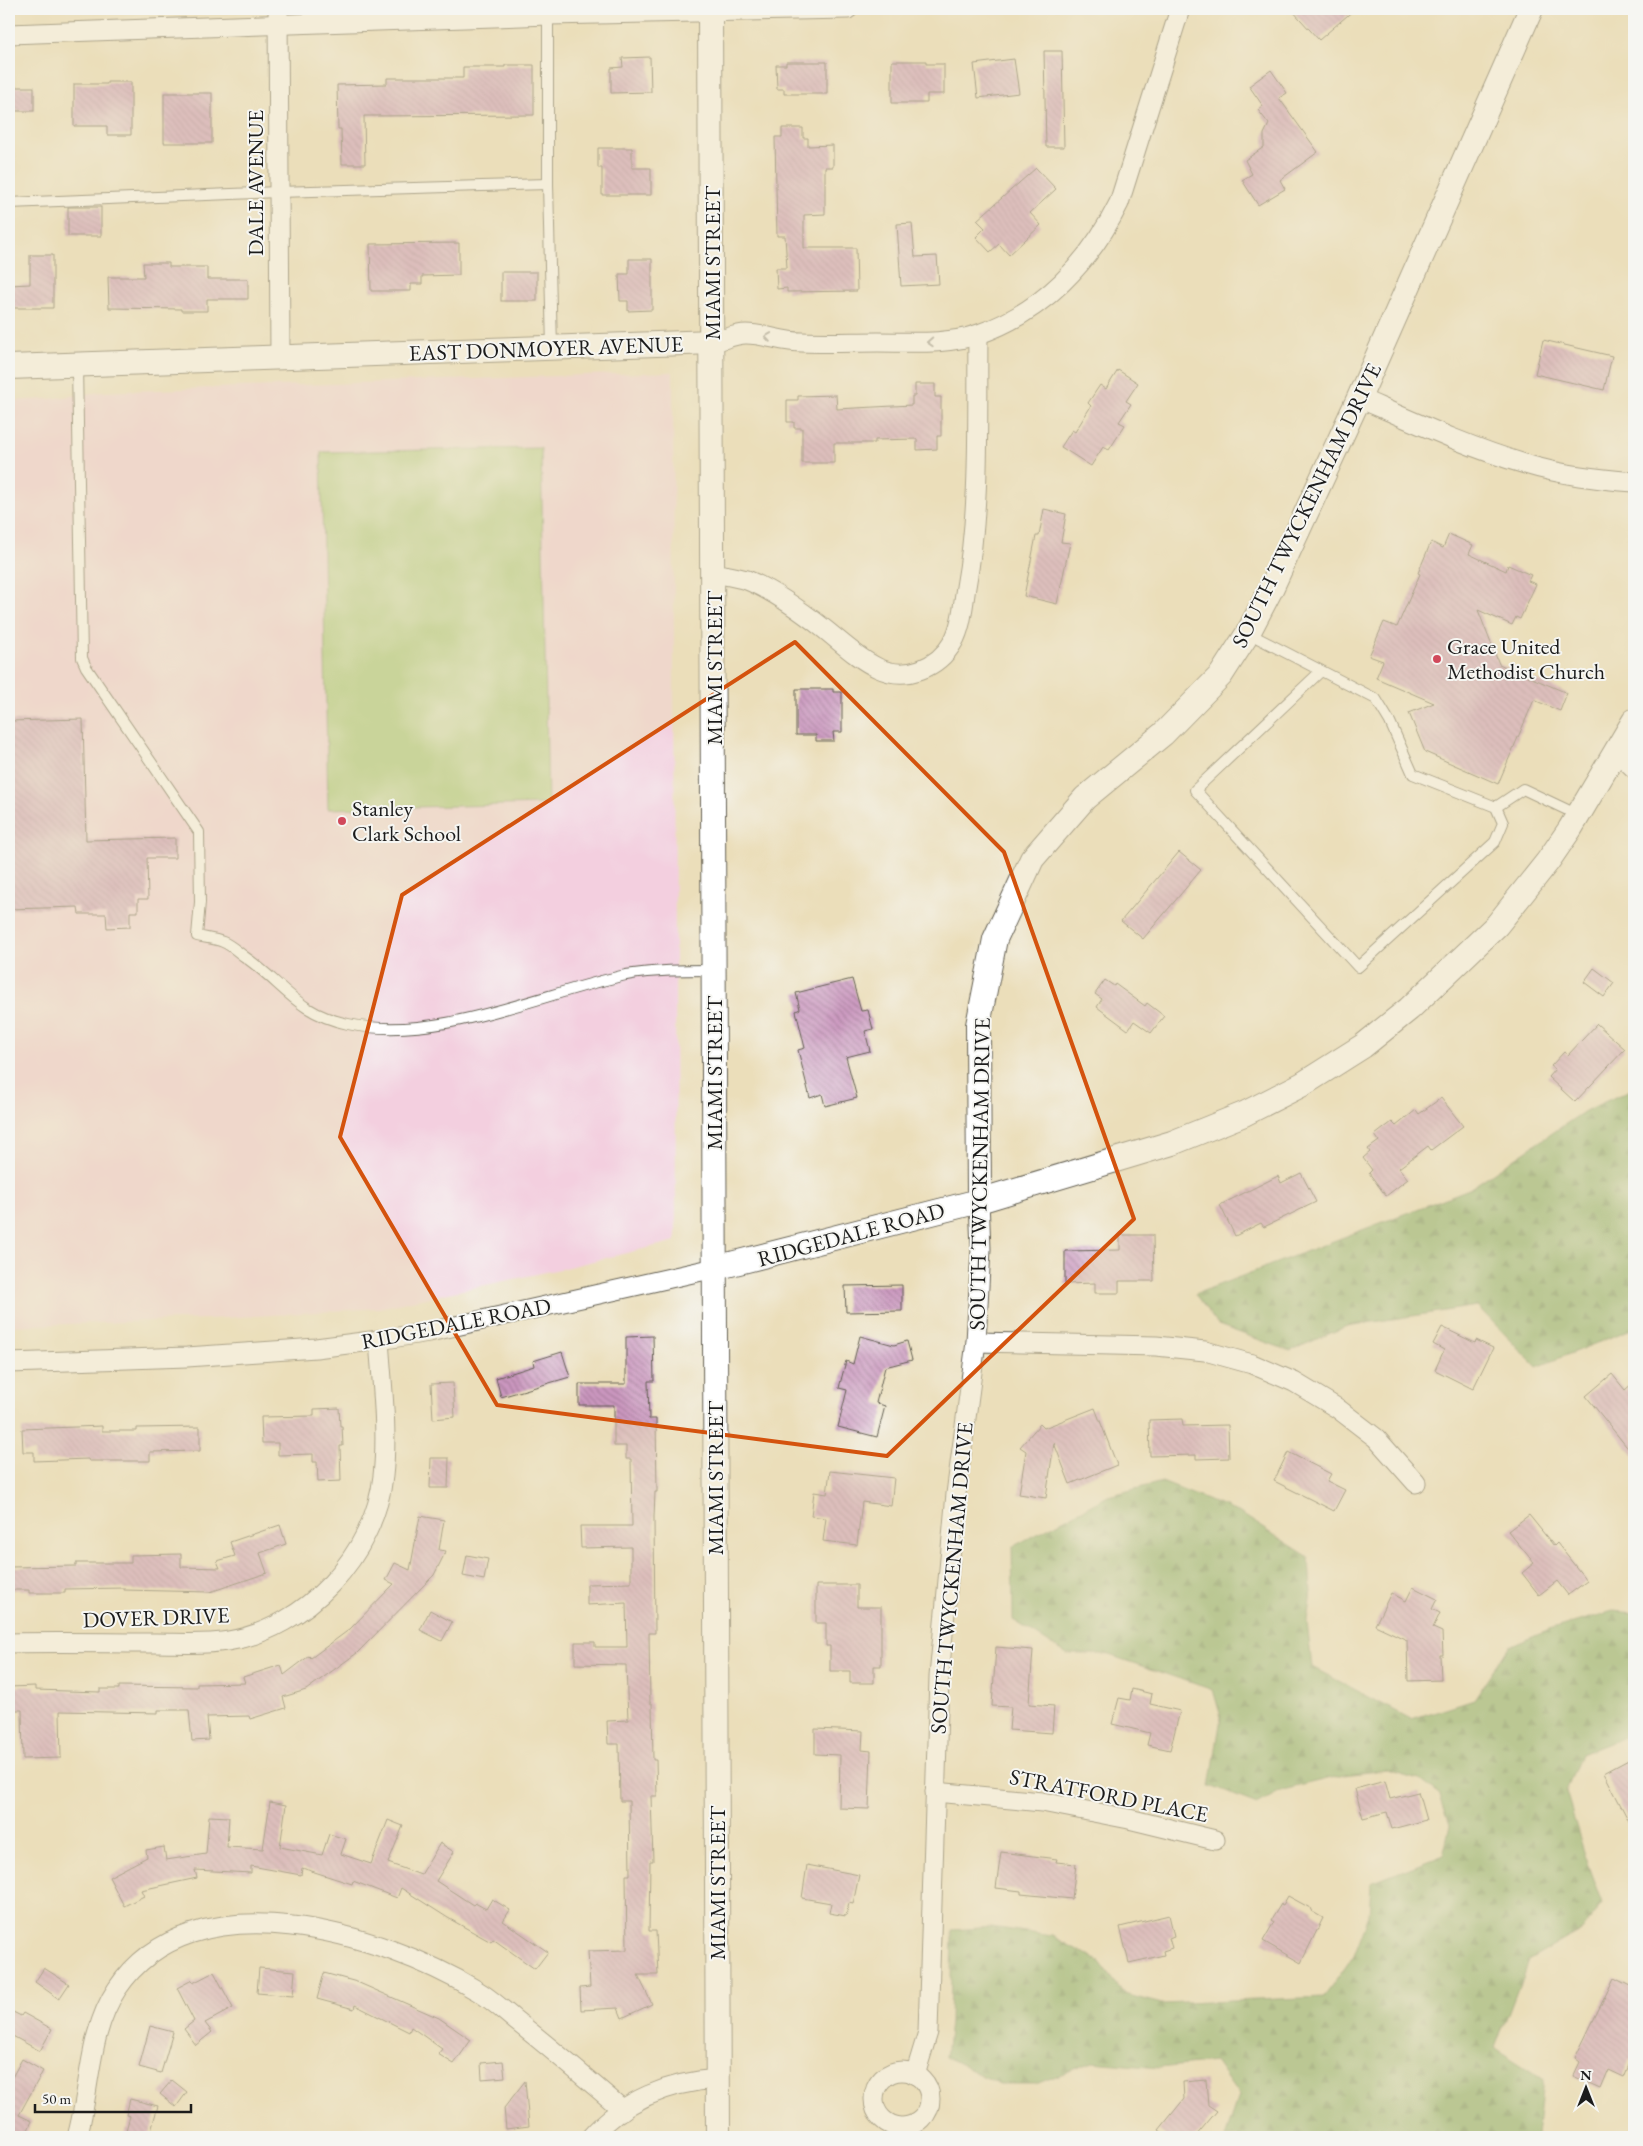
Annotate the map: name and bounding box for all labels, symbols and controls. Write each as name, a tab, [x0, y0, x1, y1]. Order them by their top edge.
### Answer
street label: DALE AVENUE	[241, 110, 270, 256]
street label: MIAMI STREET	[698, 186, 727, 340]
street label: EAST DONMOYER AVENUE	[408, 329, 684, 368]
one-way arrow	[763, 333, 772, 343]
one-way arrow	[925, 336, 933, 347]
street label: SOUTH TWYCKENHAM DRIVE	[1225, 358, 1388, 652]
street label: MIAMI STREET	[700, 591, 729, 745]
place label: Grace United Methodist Church	[1447, 632, 1605, 686]
marker: Grace United Methodist Church	[1431, 653, 1443, 665]
place label: Stanley Clark School	[352, 794, 461, 848]
marker: Stanley Clark School	[336, 815, 348, 827]
street label: MIAMI STREET	[700, 996, 729, 1150]
street label: SOUTH TWYCKENHAM DRIVE	[962, 1017, 997, 1331]
street label: RIDGEDALE ROAD	[754, 1196, 948, 1273]
street label: RIDGEDALE ROAD	[359, 1291, 553, 1356]
street label: MIAMI STREET	[701, 1401, 730, 1555]
street label: SOUTH TWYCKENHAM DRIVE	[923, 1421, 980, 1735]
street label: DOVER DRIVE	[82, 1600, 230, 1635]
street label: STRATFORD PLACE	[1007, 1762, 1211, 1829]
street label: MIAMI STREET	[703, 1806, 732, 1960]
north arrow	[1560, 2064, 1610, 2114]
text: N	[1580, 2066, 1592, 2084]
scale bar	[35, 2081, 191, 2113]
text: 50 m	[42, 2089, 71, 2108]

